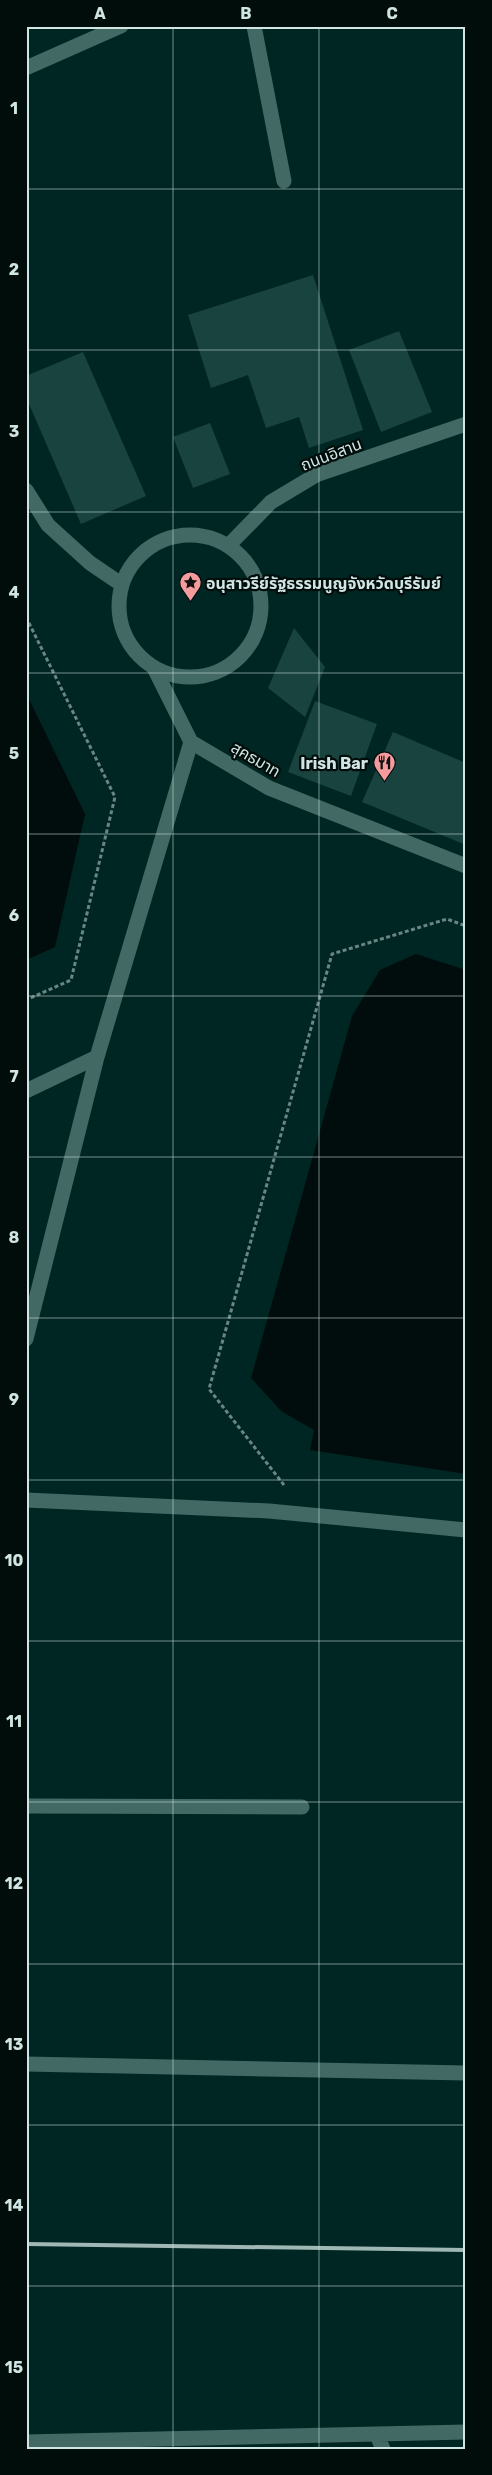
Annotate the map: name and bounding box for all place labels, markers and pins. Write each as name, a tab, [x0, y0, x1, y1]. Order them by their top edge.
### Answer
place icon: อนุสาวรีย์รัฐธรรมนูญจังหวัดบุรีรัมย์	[178, 571, 202, 602]
place label: อนุสาวรีย์รัฐธรรมนูญจังหวัดบุรีรัมย์	[206, 574, 441, 594]
restaurant icon: Irish Bar	[372, 751, 396, 782]
place label: Irish Bar	[300, 754, 369, 773]

